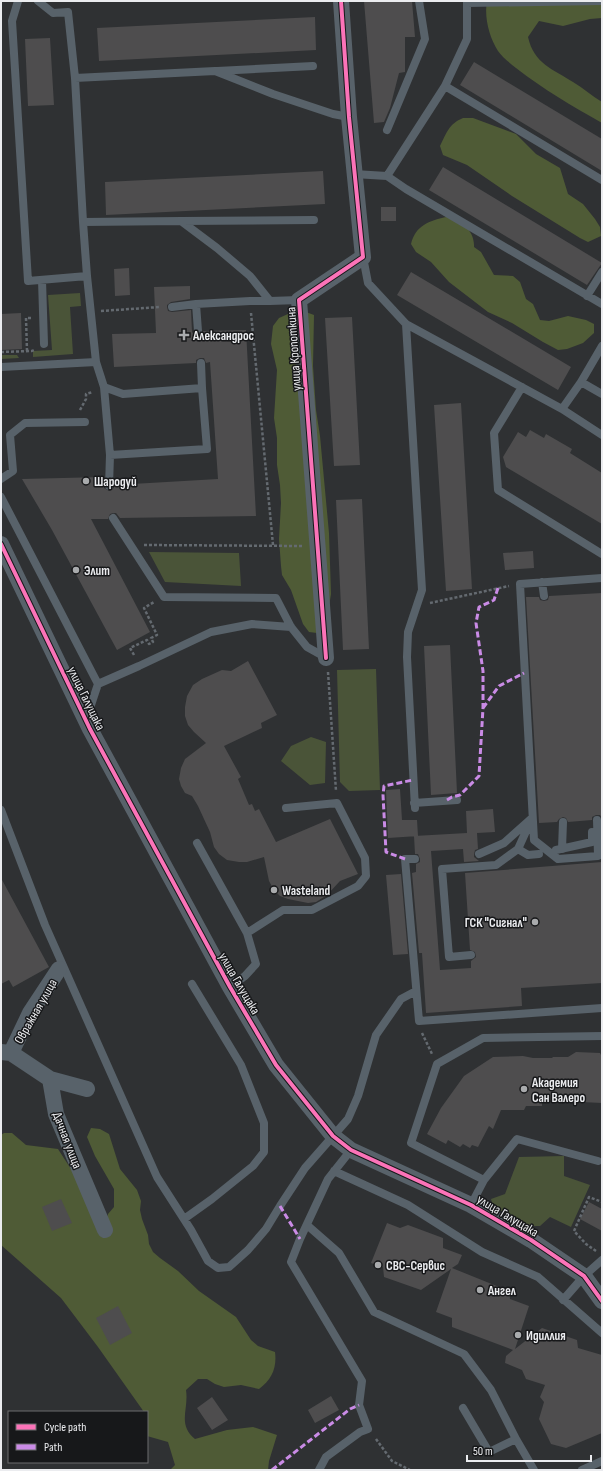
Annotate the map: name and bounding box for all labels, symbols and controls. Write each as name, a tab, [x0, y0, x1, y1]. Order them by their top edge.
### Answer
street label: улица Кропоткина	[283, 306, 305, 391]
place label: Александрос	[192, 328, 255, 344]
marker: Александрос	[178, 329, 190, 341]
place label: Шародуй	[94, 474, 137, 490]
marker: Шародуй	[81, 476, 91, 486]
place label: Элит	[84, 563, 110, 579]
marker: Элит	[71, 565, 81, 575]
street label: улица Галущака	[64, 664, 108, 733]
place label: Wasteland	[282, 883, 331, 899]
marker: Wasteland	[269, 885, 279, 895]
place label: ГСК "Сигнал"	[465, 915, 527, 931]
marker: ГСК "Сигнал"	[530, 917, 540, 927]
street label: улица Галущака	[215, 950, 263, 1017]
street label: Овражная улица	[11, 976, 61, 1047]
place label: Академия Сан Валеро	[531, 1075, 585, 1106]
marker: Академия Сан Валеро	[519, 1084, 529, 1094]
street label: Дачная улица	[49, 1110, 85, 1171]
street label: улица Галущака	[474, 1191, 541, 1240]
place label: СВС-Сервис	[386, 1258, 445, 1274]
marker: СВС-Сервис	[373, 1260, 383, 1270]
place label: Ангел	[487, 1283, 517, 1299]
marker: Ангел	[475, 1285, 485, 1295]
place label: Идиллия	[526, 1328, 566, 1344]
marker: Идиллия	[513, 1330, 523, 1340]
legend	[8, 1411, 148, 1463]
text: Cycle path	[44, 1420, 86, 1435]
scale bar	[467, 1437, 591, 1463]
text: Path	[44, 1440, 62, 1455]
text: 50 m	[473, 1444, 493, 1459]

